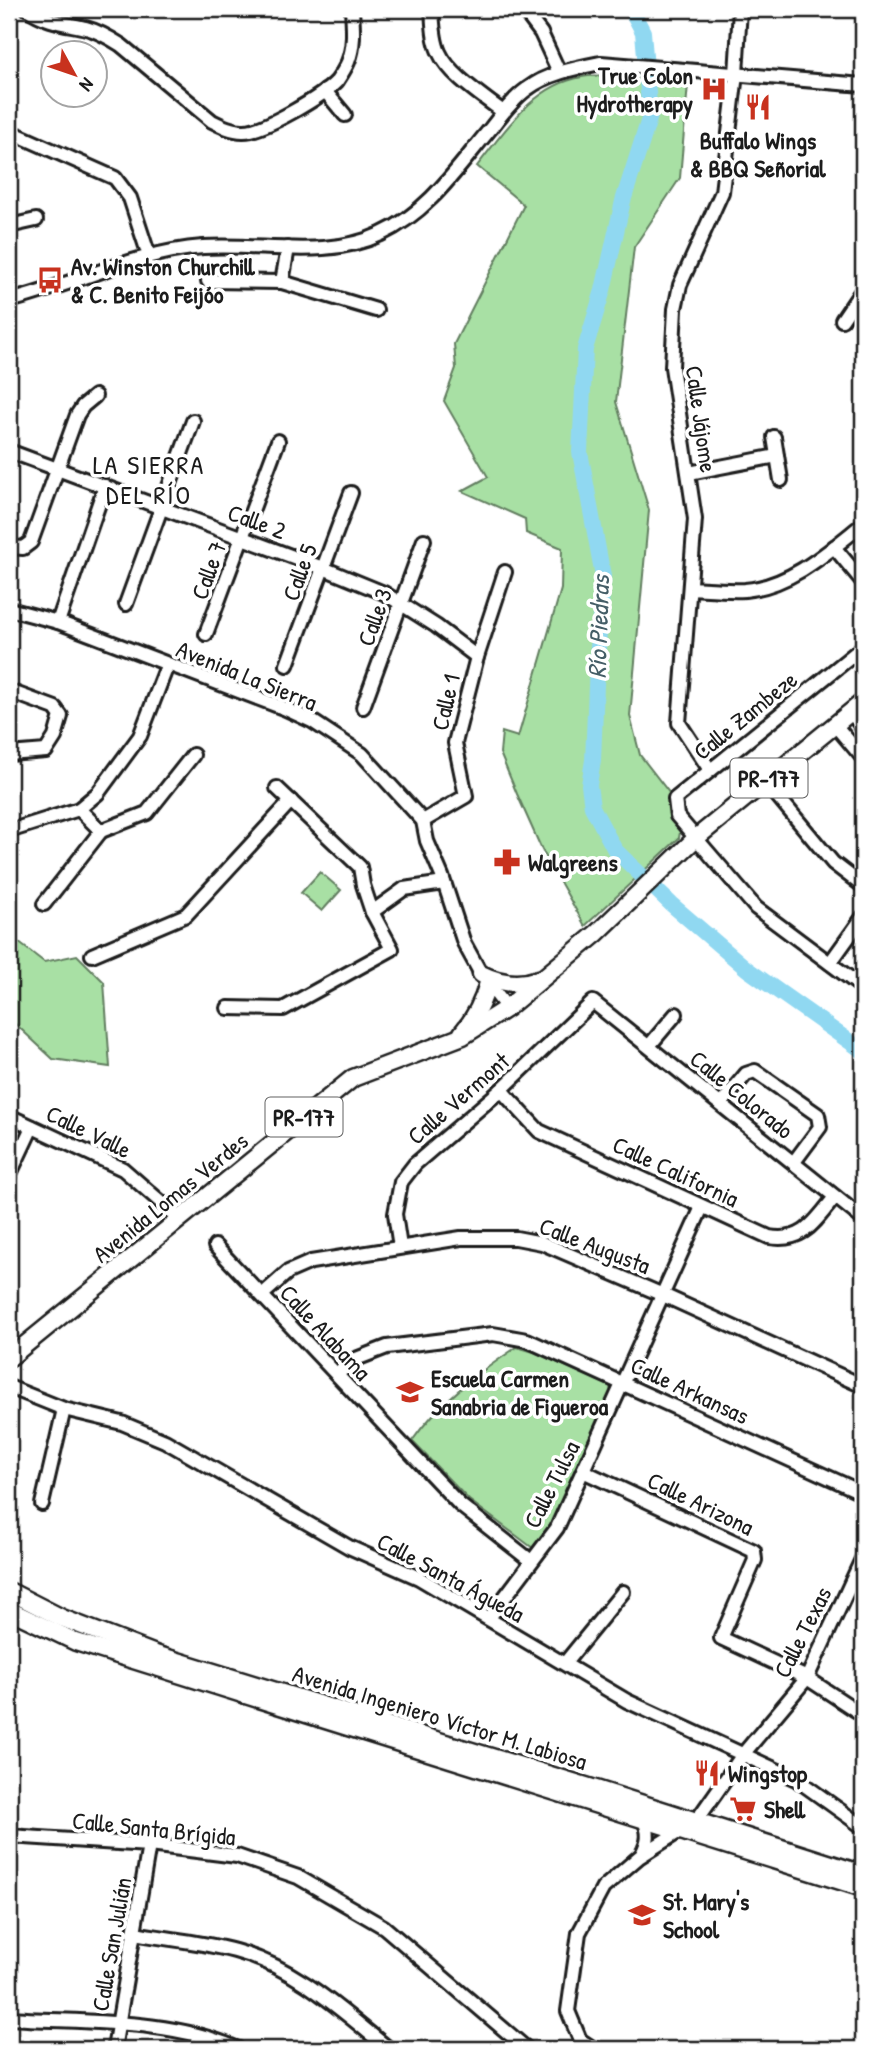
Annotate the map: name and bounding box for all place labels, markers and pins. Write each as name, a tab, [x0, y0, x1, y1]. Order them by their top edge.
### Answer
place label: True Colon Hydrotherapy	[576, 59, 693, 120]
hospital icon: True Colon Hydrotherapy	[699, 74, 729, 104]
restaurant icon: Buffalo Wings & BBQ Señorial	[743, 92, 773, 122]
place label: Buffalo Wings & BBQ Señorial	[690, 124, 826, 184]
place label: Av. Winston Churchill & C. Benito Feijóo	[71, 250, 255, 310]
bus stop icon: Av. Winston Churchill & C. Benito Feijóo	[35, 265, 65, 295]
place label: Walgreens	[528, 846, 618, 879]
pharmacy icon: Walgreens	[492, 847, 522, 877]
place label: Escuela Carmen Sanabria de Figueroa	[431, 1362, 609, 1423]
school or university icon: Escuela Carmen Sanabria de Figueroa	[395, 1377, 425, 1407]
place label: Wingstop	[728, 1757, 808, 1790]
restaurant icon: Wingstop	[692, 1758, 722, 1788]
place label: Shell	[764, 1793, 806, 1825]
supermarket icon: Shell	[728, 1794, 758, 1824]
place label: St. Mary's School	[663, 1885, 749, 1945]
school or university icon: St. Mary's School	[627, 1900, 657, 1930]

